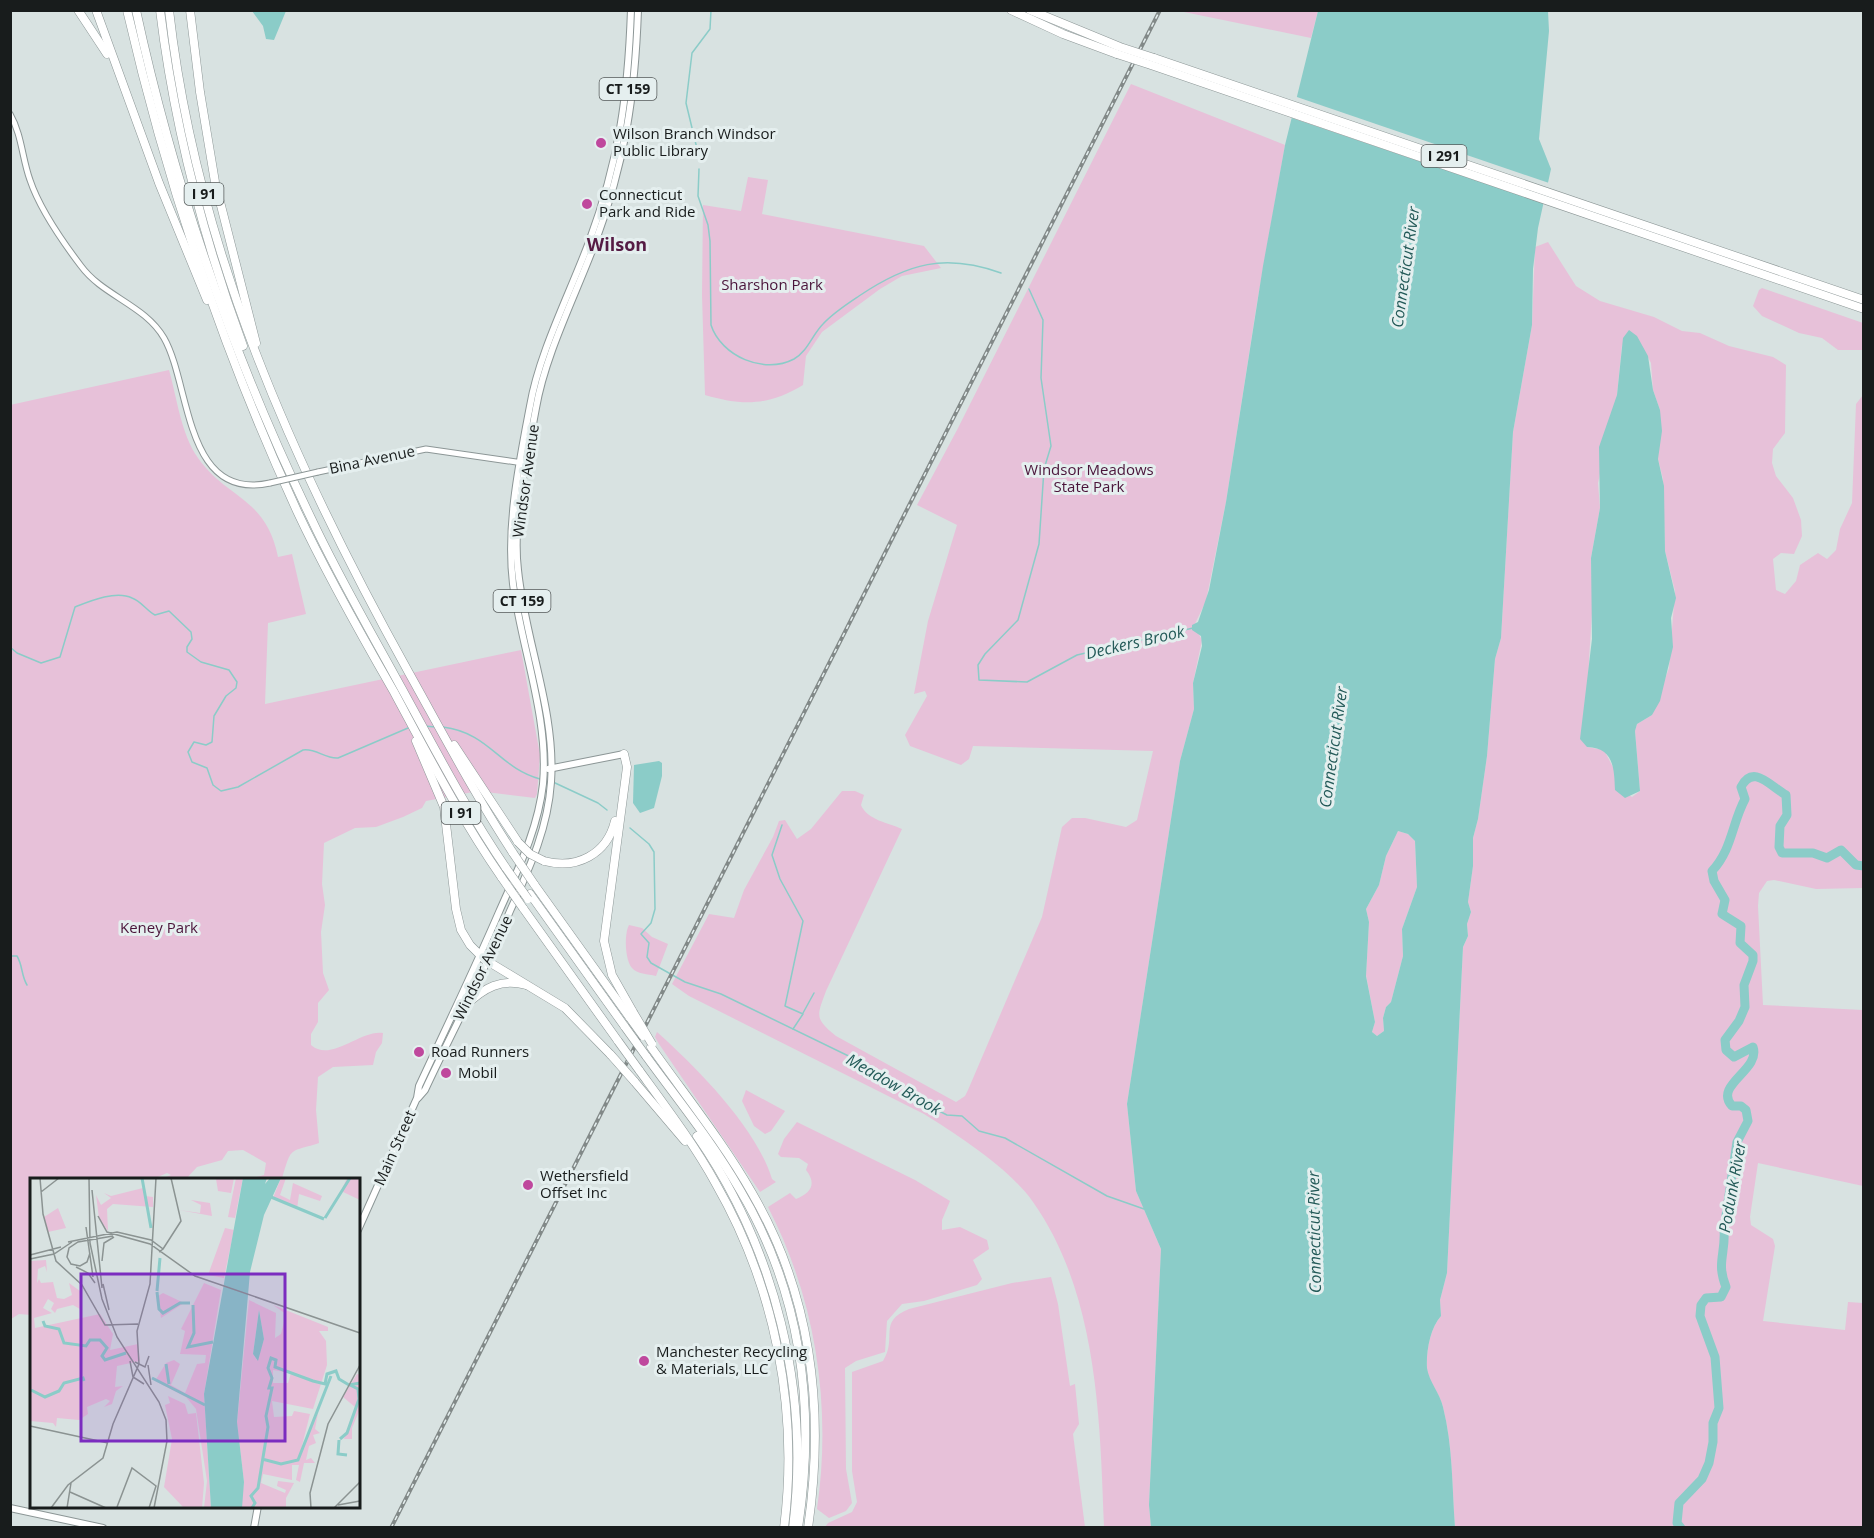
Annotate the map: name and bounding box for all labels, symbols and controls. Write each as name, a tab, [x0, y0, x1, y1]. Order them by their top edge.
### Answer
road number: CT 159	[600, 78, 656, 100]
place label: Wilson Branch Windsor Public Library	[613, 123, 776, 160]
marker: Wilson Branch Windsor Public Library	[594, 136, 608, 150]
road number: I 291	[1422, 145, 1466, 167]
road number: I 91	[184, 183, 224, 205]
place label: Connecticut Park and Ride	[599, 184, 696, 221]
marker: Connecticut Park and Ride	[580, 197, 594, 211]
water label: Connecticut River	[1386, 204, 1424, 329]
district label: Wilson	[587, 232, 647, 256]
park label: Sharshon Park	[721, 274, 823, 294]
street label: Windsor Avenue	[507, 423, 543, 539]
street label: Bina Avenue	[327, 440, 416, 478]
park label: Windsor Meadows State Park	[1024, 459, 1154, 496]
road number: CT 159	[494, 590, 550, 612]
water label: Deckers Brook	[1083, 620, 1188, 664]
water label: Connecticut River	[1314, 684, 1352, 809]
road number: I 91	[442, 802, 480, 824]
street label: Windsor Avenue	[448, 912, 516, 1023]
park label: Keney Park	[120, 917, 198, 937]
place label: Road Runners	[431, 1041, 529, 1061]
marker: Road Runners	[412, 1045, 426, 1059]
water label: Meadow Brook	[843, 1048, 946, 1121]
place label: Mobil	[458, 1062, 497, 1082]
marker: Mobil	[439, 1066, 453, 1080]
street label: Main Street	[369, 1107, 420, 1188]
water label: Podunk River	[1713, 1139, 1751, 1234]
place label: Wethersfield Offset Inc	[540, 1165, 629, 1202]
water label: Connecticut River	[1302, 1170, 1326, 1293]
inset map	[30, 1178, 360, 1508]
marker: Wethersfield Offset Inc	[521, 1178, 535, 1192]
place label: Manchester Recycling & Materials, LLC	[656, 1341, 807, 1378]
marker: Manchester Recycling & Materials, LLC	[637, 1354, 651, 1368]

